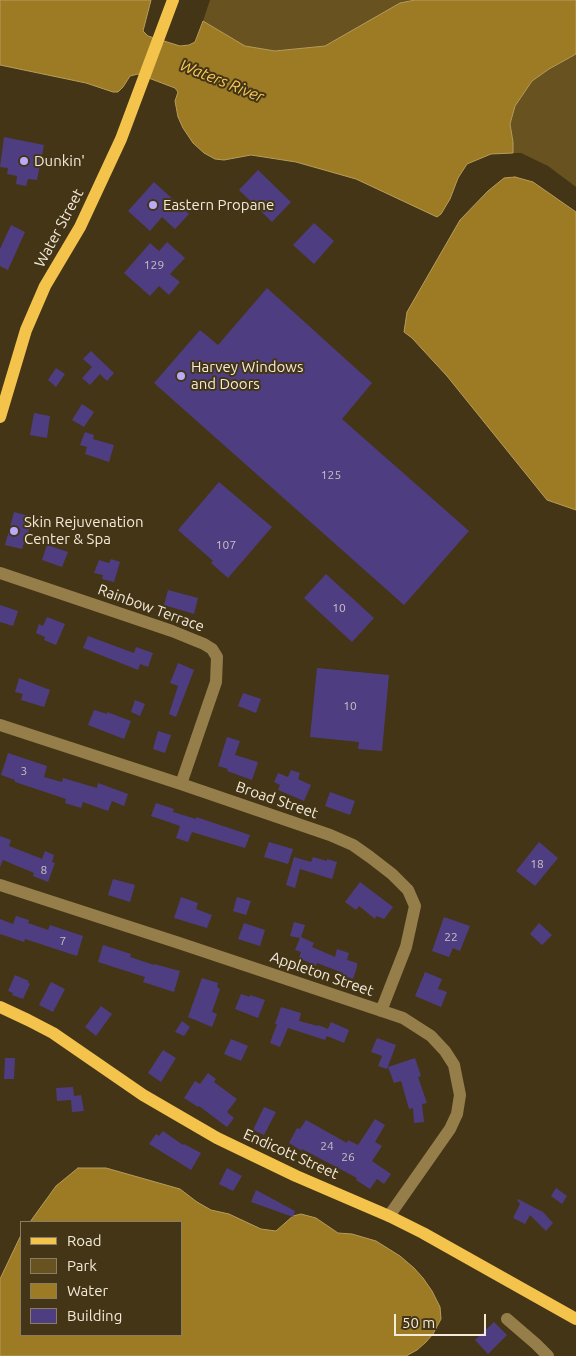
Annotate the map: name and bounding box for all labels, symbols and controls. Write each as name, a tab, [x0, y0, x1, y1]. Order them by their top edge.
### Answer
water label: Waters River	[177, 55, 267, 107]
place label: Dunkin'	[34, 152, 85, 170]
marker: Dunkin'	[18, 155, 30, 167]
street label: Water Street	[31, 186, 87, 270]
place label: Eastern Propane	[163, 196, 274, 214]
marker: Eastern Propane	[147, 199, 159, 211]
house number: 129	[144, 258, 164, 272]
place label: Harvey Windows and Doors	[191, 358, 303, 393]
marker: Harvey Windows and Doors	[175, 370, 187, 382]
house number: 125	[321, 468, 341, 482]
place label: Skin Rejuvenation Center & Spa	[24, 513, 144, 548]
marker: Skin Rejuvenation Center & Spa	[8, 525, 20, 537]
house number: 107	[216, 538, 236, 552]
street label: Rainbow Terrace	[95, 580, 207, 636]
house number: 10	[332, 601, 346, 615]
house number: 10	[343, 699, 357, 713]
house number: 3	[21, 764, 27, 778]
street label: Broad Street	[234, 778, 320, 822]
house number: 18	[530, 857, 544, 871]
house number: 8	[41, 863, 47, 877]
house number: 22	[444, 930, 458, 944]
house number: 7	[60, 934, 66, 948]
street label: Appleton Street	[268, 948, 376, 1000]
street label: Endicott Street	[241, 1125, 341, 1183]
house number: 24	[320, 1139, 334, 1153]
house number: 26	[341, 1150, 355, 1164]
legend	[20, 1221, 182, 1336]
text: Road	[67, 1232, 102, 1249]
text: Park	[67, 1257, 97, 1274]
text: Water	[67, 1282, 108, 1299]
scale bar	[396, 1304, 488, 1336]
text: Building	[67, 1307, 122, 1324]
text: 50 m	[402, 1314, 435, 1331]

